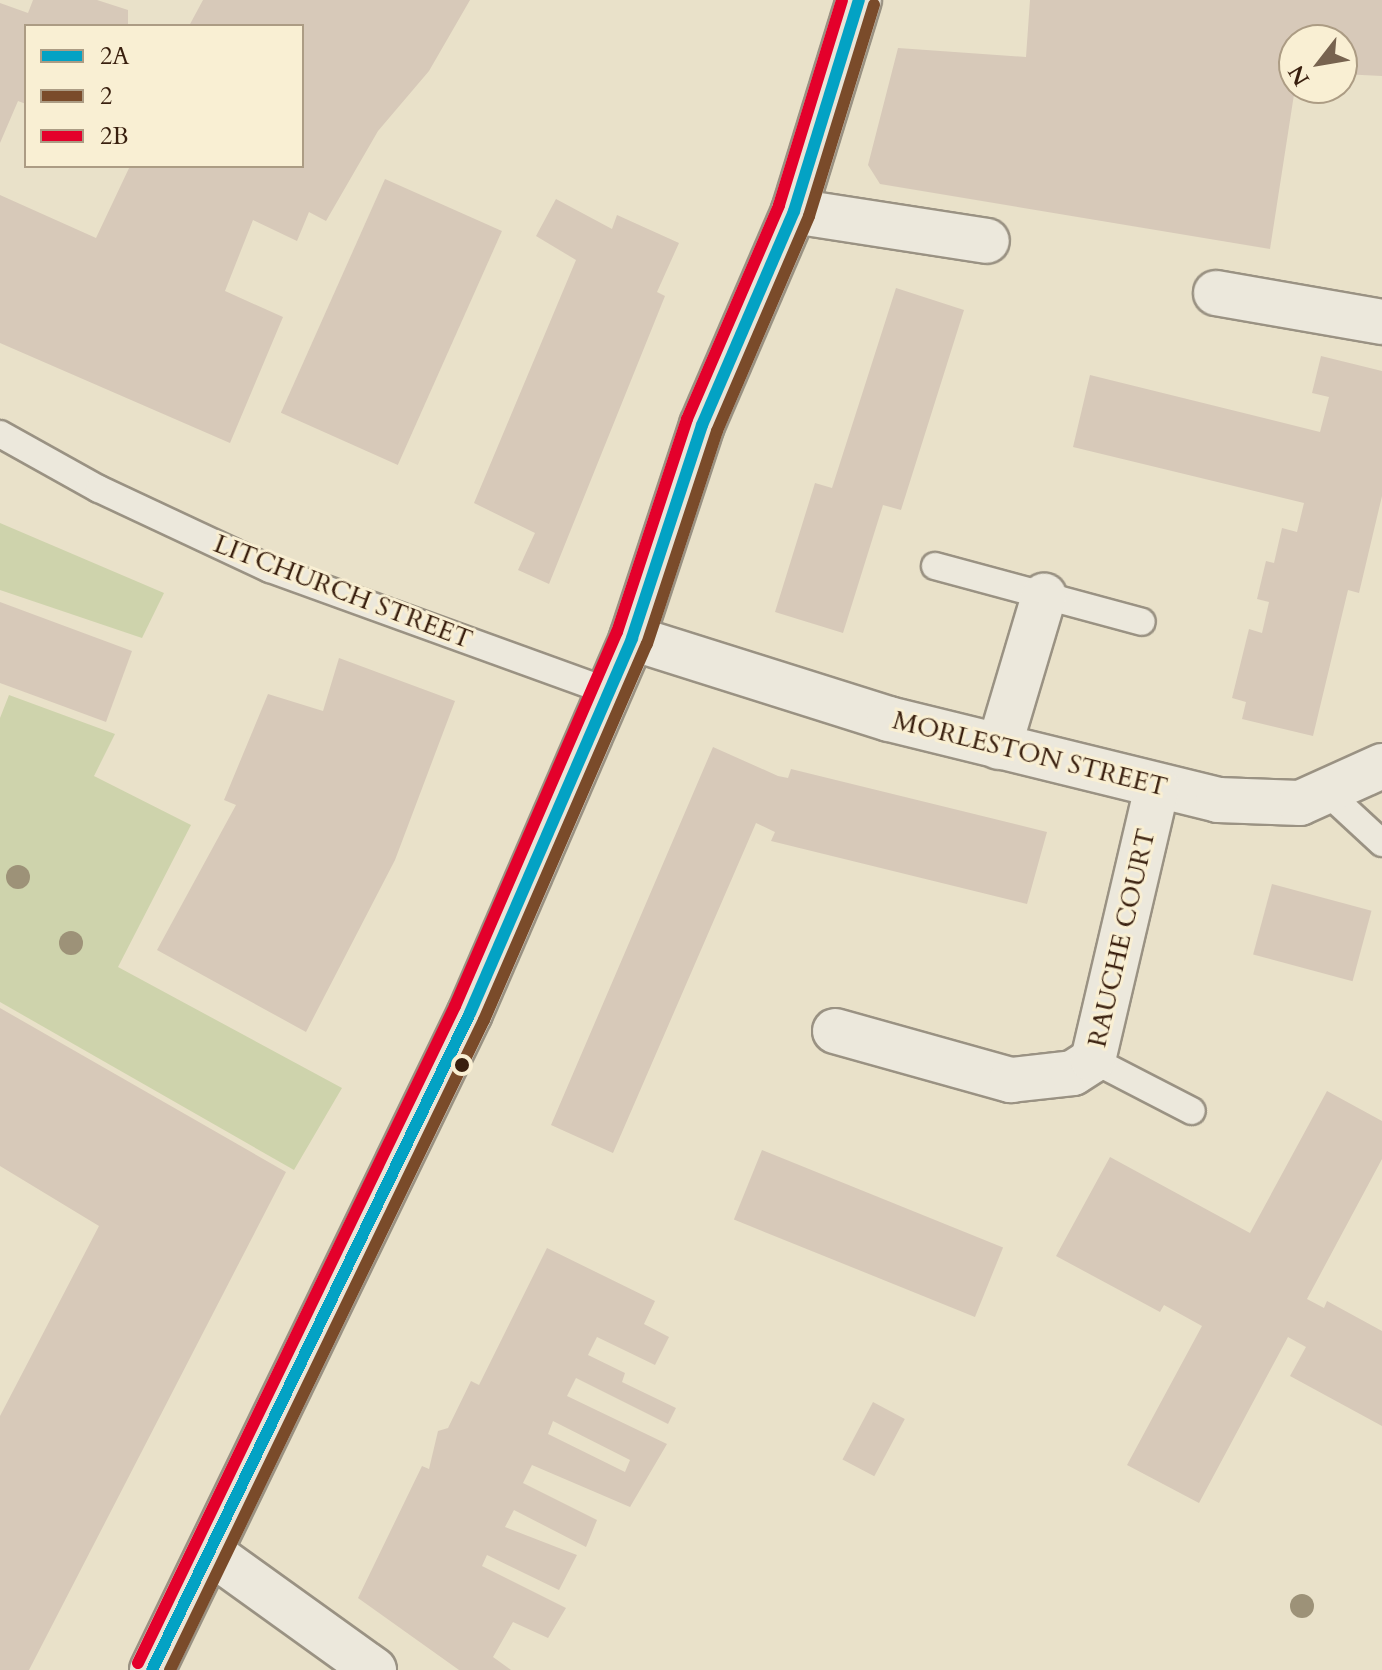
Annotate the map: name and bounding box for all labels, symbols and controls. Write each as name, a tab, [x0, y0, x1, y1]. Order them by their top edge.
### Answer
legend	[24, 24, 304, 168]
north arrow	[1278, 24, 1358, 104]
text: 2A	[100, 40, 129, 73]
text: N	[1281, 59, 1317, 91]
text: 2	[100, 80, 112, 113]
text: 2B	[100, 120, 129, 153]
street label: LITCHURCH STREET	[209, 528, 477, 656]
street label: MORLESTON STREET	[890, 705, 1170, 803]
street label: RAUCHE COURT	[1082, 826, 1162, 1050]
unlabelled marker	[454, 1057, 470, 1073]

